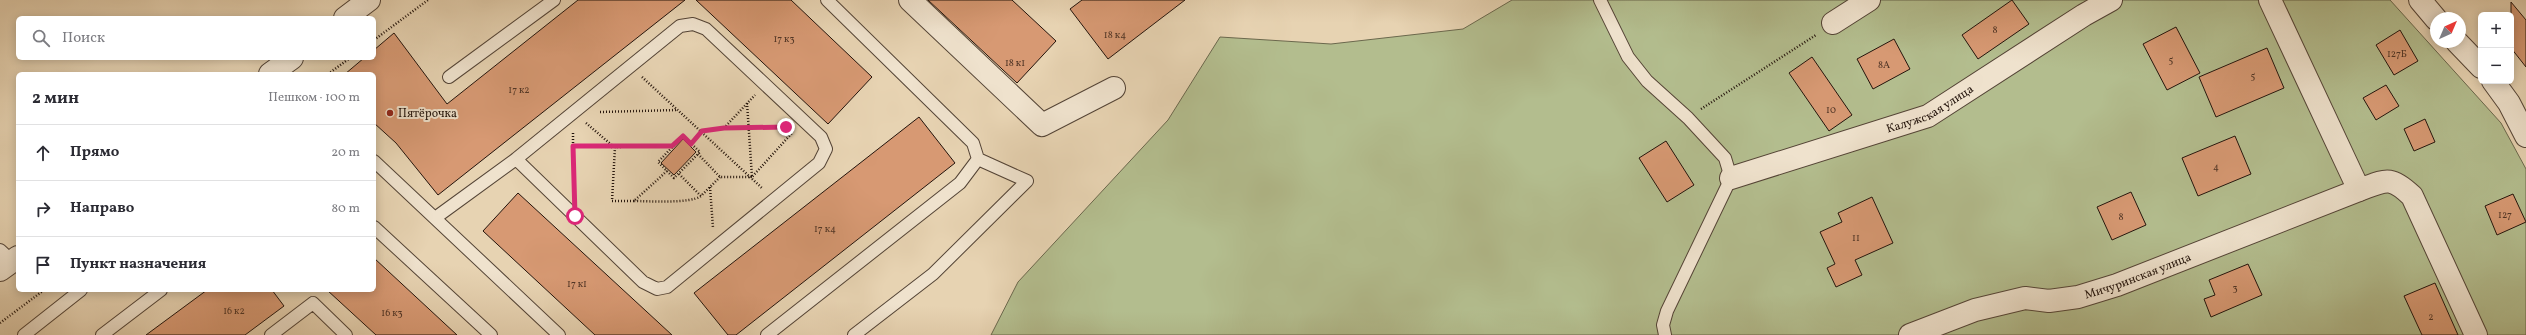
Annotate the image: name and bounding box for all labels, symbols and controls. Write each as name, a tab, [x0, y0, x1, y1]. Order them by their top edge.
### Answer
north arrow	[2430, 12, 2466, 48]
map controls	[2478, 12, 2514, 84]
button: +	[2478, 12, 2514, 48]
search box	[16, 16, 376, 60]
house number: 8	[1992, 23, 1998, 37]
icon: search	[30, 27, 52, 49]
text: Поиск	[62, 28, 105, 49]
house number: 18 к4	[1104, 28, 1126, 42]
house number: 17 к3	[773, 32, 795, 46]
house number: 127Б	[2387, 47, 2407, 61]
button: −	[2478, 48, 2514, 84]
house number: 5	[2169, 53, 2174, 67]
house number: 18 к1	[1005, 56, 1025, 70]
house number: 8А	[1878, 58, 1890, 72]
house number: 5	[2251, 69, 2256, 83]
street label: Калужская улица	[1884, 82, 1977, 138]
house number: 17 к2	[508, 83, 530, 97]
text: 2 мин	[32, 87, 79, 110]
text: Пешком · 100 m	[268, 89, 360, 107]
house number: 10	[1826, 103, 1836, 117]
place label: Пятёрочка	[398, 106, 457, 122]
marker: Пятёрочка	[385, 108, 395, 118]
route end	[777, 118, 795, 136]
icon: ahead	[32, 142, 54, 164]
text: Прямо	[70, 142, 119, 163]
text: 20 m	[331, 144, 360, 162]
house number: 4	[2213, 160, 2219, 174]
icon: right	[32, 198, 54, 220]
text: Направо	[70, 198, 134, 219]
text: 80 m	[331, 200, 360, 218]
route start	[566, 207, 584, 225]
house number: 127	[2498, 208, 2512, 222]
house number: 8	[2118, 210, 2124, 224]
house number: 17 к4	[814, 222, 836, 236]
house number: 11	[1852, 231, 1860, 245]
street label: Мичуринская улица	[2083, 250, 2194, 303]
icon: arrive	[32, 254, 54, 276]
text: Пункт назначения	[70, 254, 206, 275]
house number: 17 к1	[567, 277, 587, 291]
house number: 3	[2232, 281, 2238, 295]
house number: 16 к2	[223, 304, 245, 318]
house number: 16 к3	[381, 306, 403, 320]
house number: 2	[2428, 310, 2434, 324]

